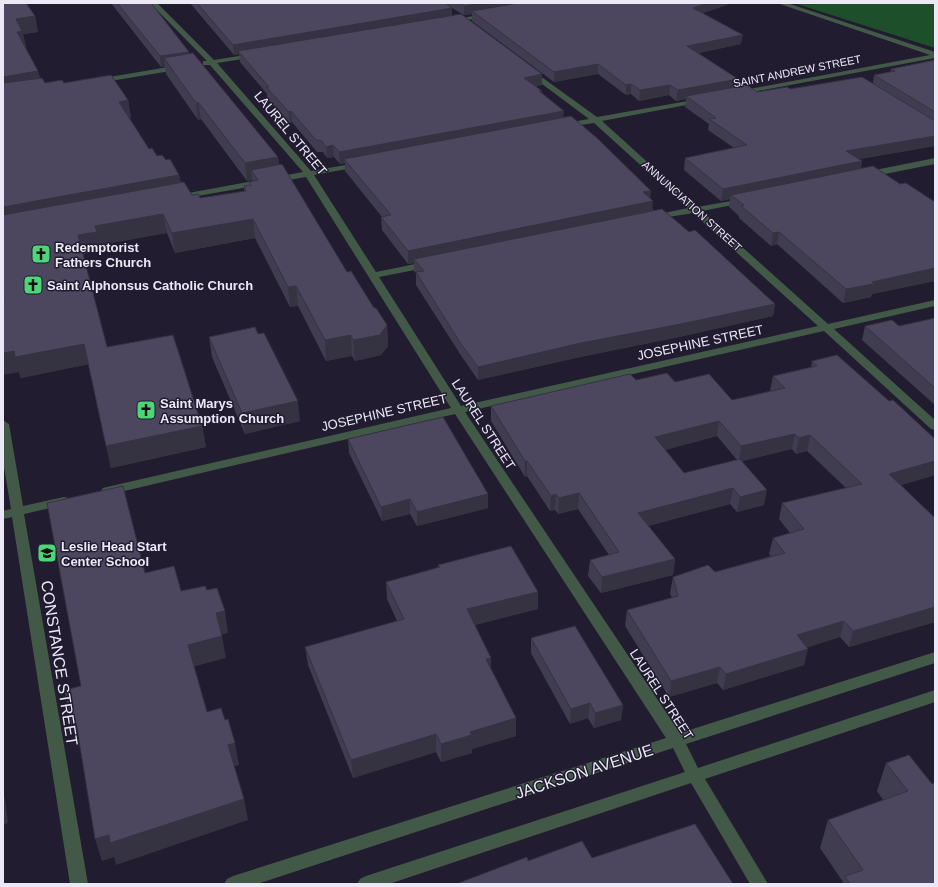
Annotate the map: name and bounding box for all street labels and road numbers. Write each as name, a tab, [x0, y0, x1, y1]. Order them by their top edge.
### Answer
street label: SAINT ANDREW STREET	[732, 53, 862, 89]
street label: LAUREL STREET	[251, 88, 330, 178]
street label: ANNUNCIATION STREET	[640, 158, 744, 254]
street label: JOSEPHINE STREET	[636, 322, 765, 363]
street label: LAUREL STREET	[449, 376, 518, 472]
street label: JOSEPHINE STREET	[320, 391, 448, 434]
street label: CONSTANCE STREET	[38, 579, 81, 747]
street label: LAUREL STREET	[627, 646, 696, 742]
street label: JACKSON AVENUE	[513, 741, 655, 802]

